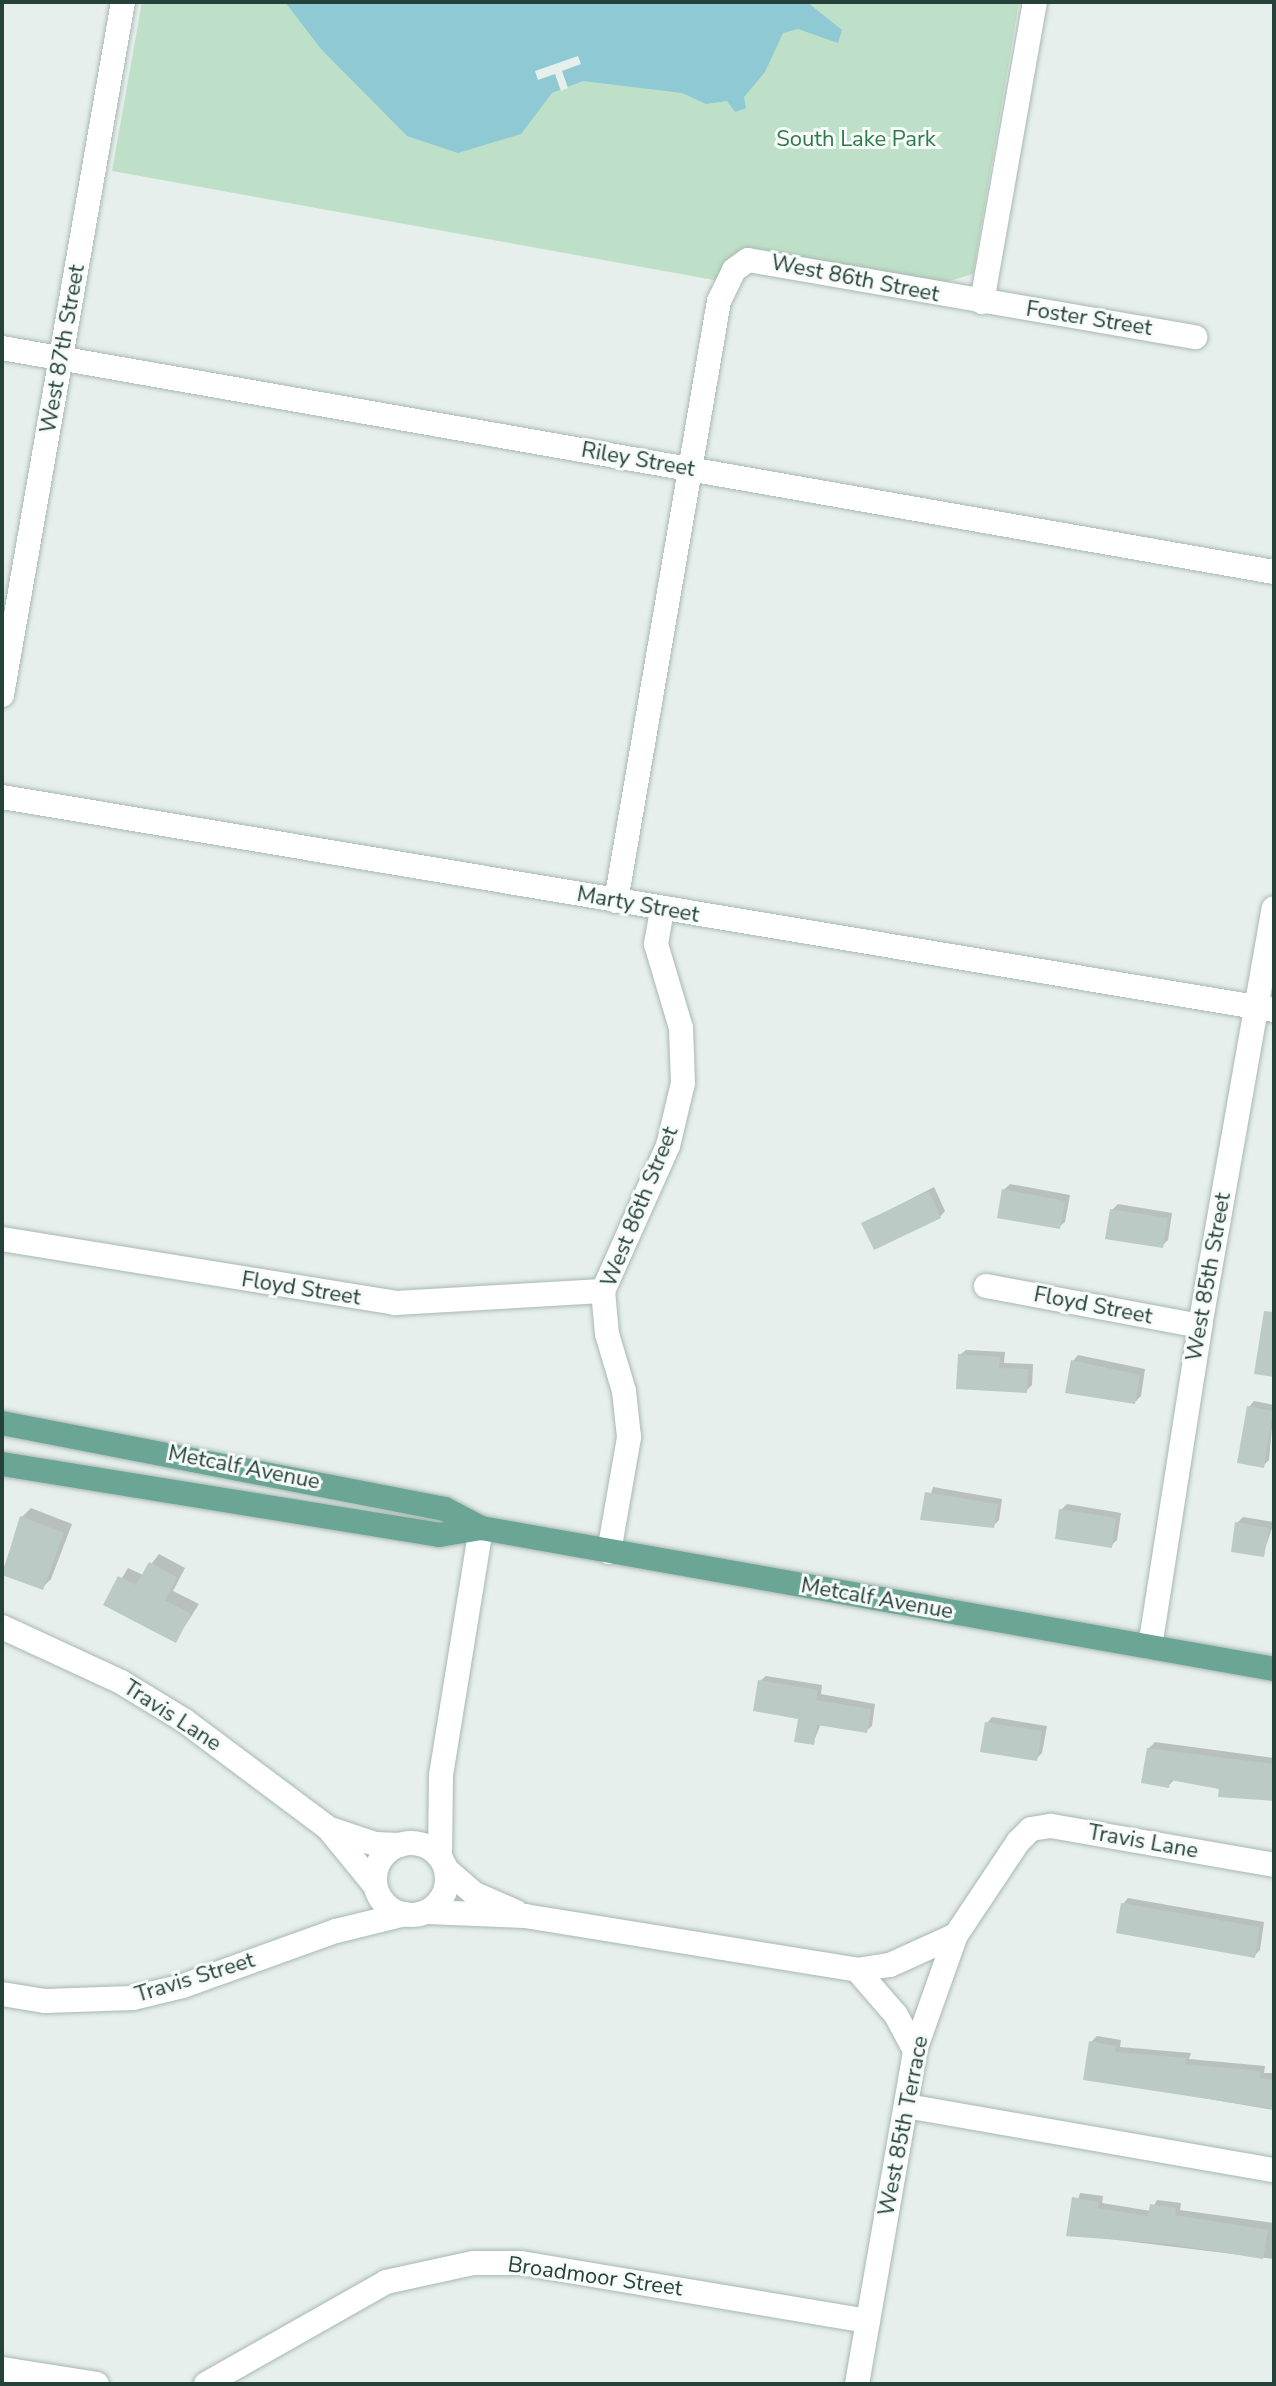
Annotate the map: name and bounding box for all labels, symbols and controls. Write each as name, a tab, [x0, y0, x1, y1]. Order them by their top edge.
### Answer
park label: South Lake Park	[776, 127, 936, 153]
street label: West 86th Street	[769, 250, 941, 308]
street label: West 87th Street	[35, 263, 91, 435]
street label: Foster Street	[1024, 296, 1154, 342]
street label: Riley Street	[579, 437, 697, 483]
street label: Marty Street	[575, 881, 701, 929]
street label: West 86th Street	[596, 1123, 684, 1291]
street label: West 85th Street	[1181, 1191, 1237, 1363]
street label: Floyd Street	[240, 1267, 362, 1311]
street label: Floyd Street	[1031, 1282, 1155, 1330]
street label: Metcalf Avenue	[166, 1440, 322, 1496]
street label: Metcalf Avenue	[799, 1573, 955, 1625]
street label: Travis Lane	[118, 1675, 226, 1757]
street label: Travis Lane	[1086, 1819, 1200, 1865]
street label: Travis Street	[132, 1947, 258, 2009]
street label: West 85th Terrace	[874, 2034, 934, 2218]
street label: Broadmoor Street	[506, 2252, 684, 2302]

